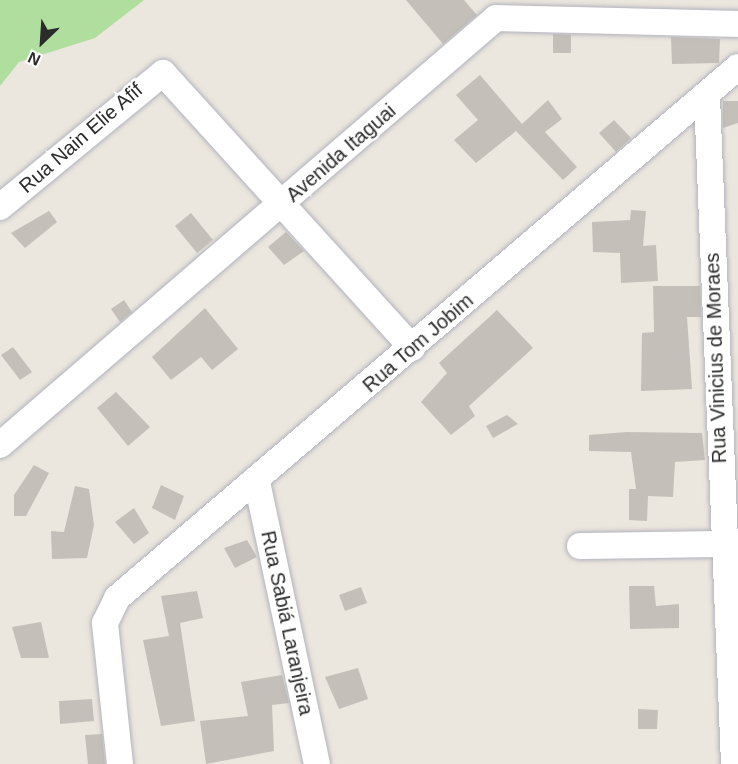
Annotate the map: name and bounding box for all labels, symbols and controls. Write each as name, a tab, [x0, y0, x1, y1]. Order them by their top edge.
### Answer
north arrow	[12, 12, 72, 72]
text: N	[25, 49, 43, 69]
street label: Rua Nain Elie Afif	[14, 78, 148, 198]
street label: Avenida Itaguai	[281, 99, 401, 207]
street label: Rua Vinicius de Moraes	[700, 252, 732, 464]
street label: Rua Tom Jobim	[358, 288, 478, 398]
street label: Rua Sabiá Laranjeira	[256, 529, 318, 717]

